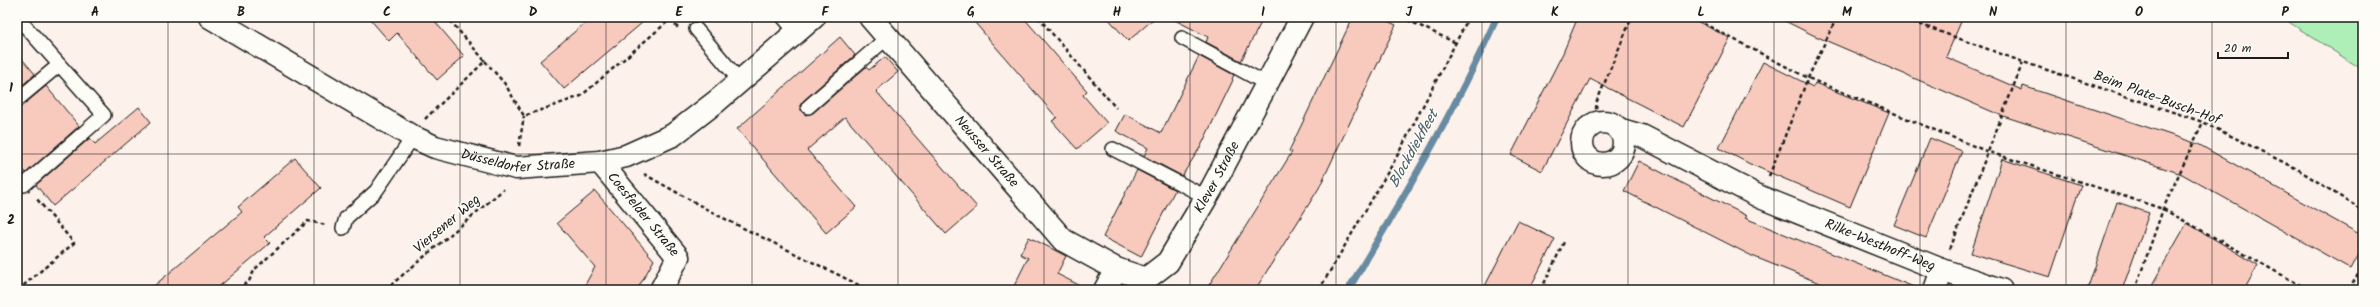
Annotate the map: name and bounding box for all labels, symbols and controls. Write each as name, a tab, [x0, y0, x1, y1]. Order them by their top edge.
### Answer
text: A	[91, 2, 99, 23]
text: B	[237, 2, 245, 23]
text: C	[383, 2, 391, 23]
text: D	[529, 2, 538, 23]
text: E	[675, 2, 683, 23]
text: F	[821, 2, 829, 23]
text: G	[967, 2, 975, 23]
text: H	[1113, 2, 1122, 23]
text: I	[1261, 2, 1265, 23]
text: J	[1406, 2, 1413, 23]
text: K	[1551, 2, 1559, 23]
text: L	[1697, 2, 1705, 23]
text: M	[1842, 2, 1852, 23]
text: N	[1989, 2, 1998, 23]
text: O	[2135, 2, 2143, 23]
text: P	[2281, 2, 2289, 23]
scale bar	[2218, 34, 2288, 60]
text: 20 m	[2224, 39, 2252, 58]
street label: Beim Plate-Busch-Hof	[2090, 65, 2225, 132]
text: 1	[9, 78, 13, 99]
water label: Blockdiekfleet	[1383, 104, 1446, 192]
street label: Neusser Straße	[949, 111, 1025, 193]
street label: Klever Straße	[1188, 137, 1246, 218]
street label: Düsseldorfer Straße	[458, 143, 577, 179]
street label: Coesfelder Straße	[602, 167, 685, 262]
street label: Viersener Weg	[409, 189, 485, 259]
text: 2	[7, 210, 15, 231]
street label: Rilke-Westhoff-Weg	[1821, 213, 1939, 277]

